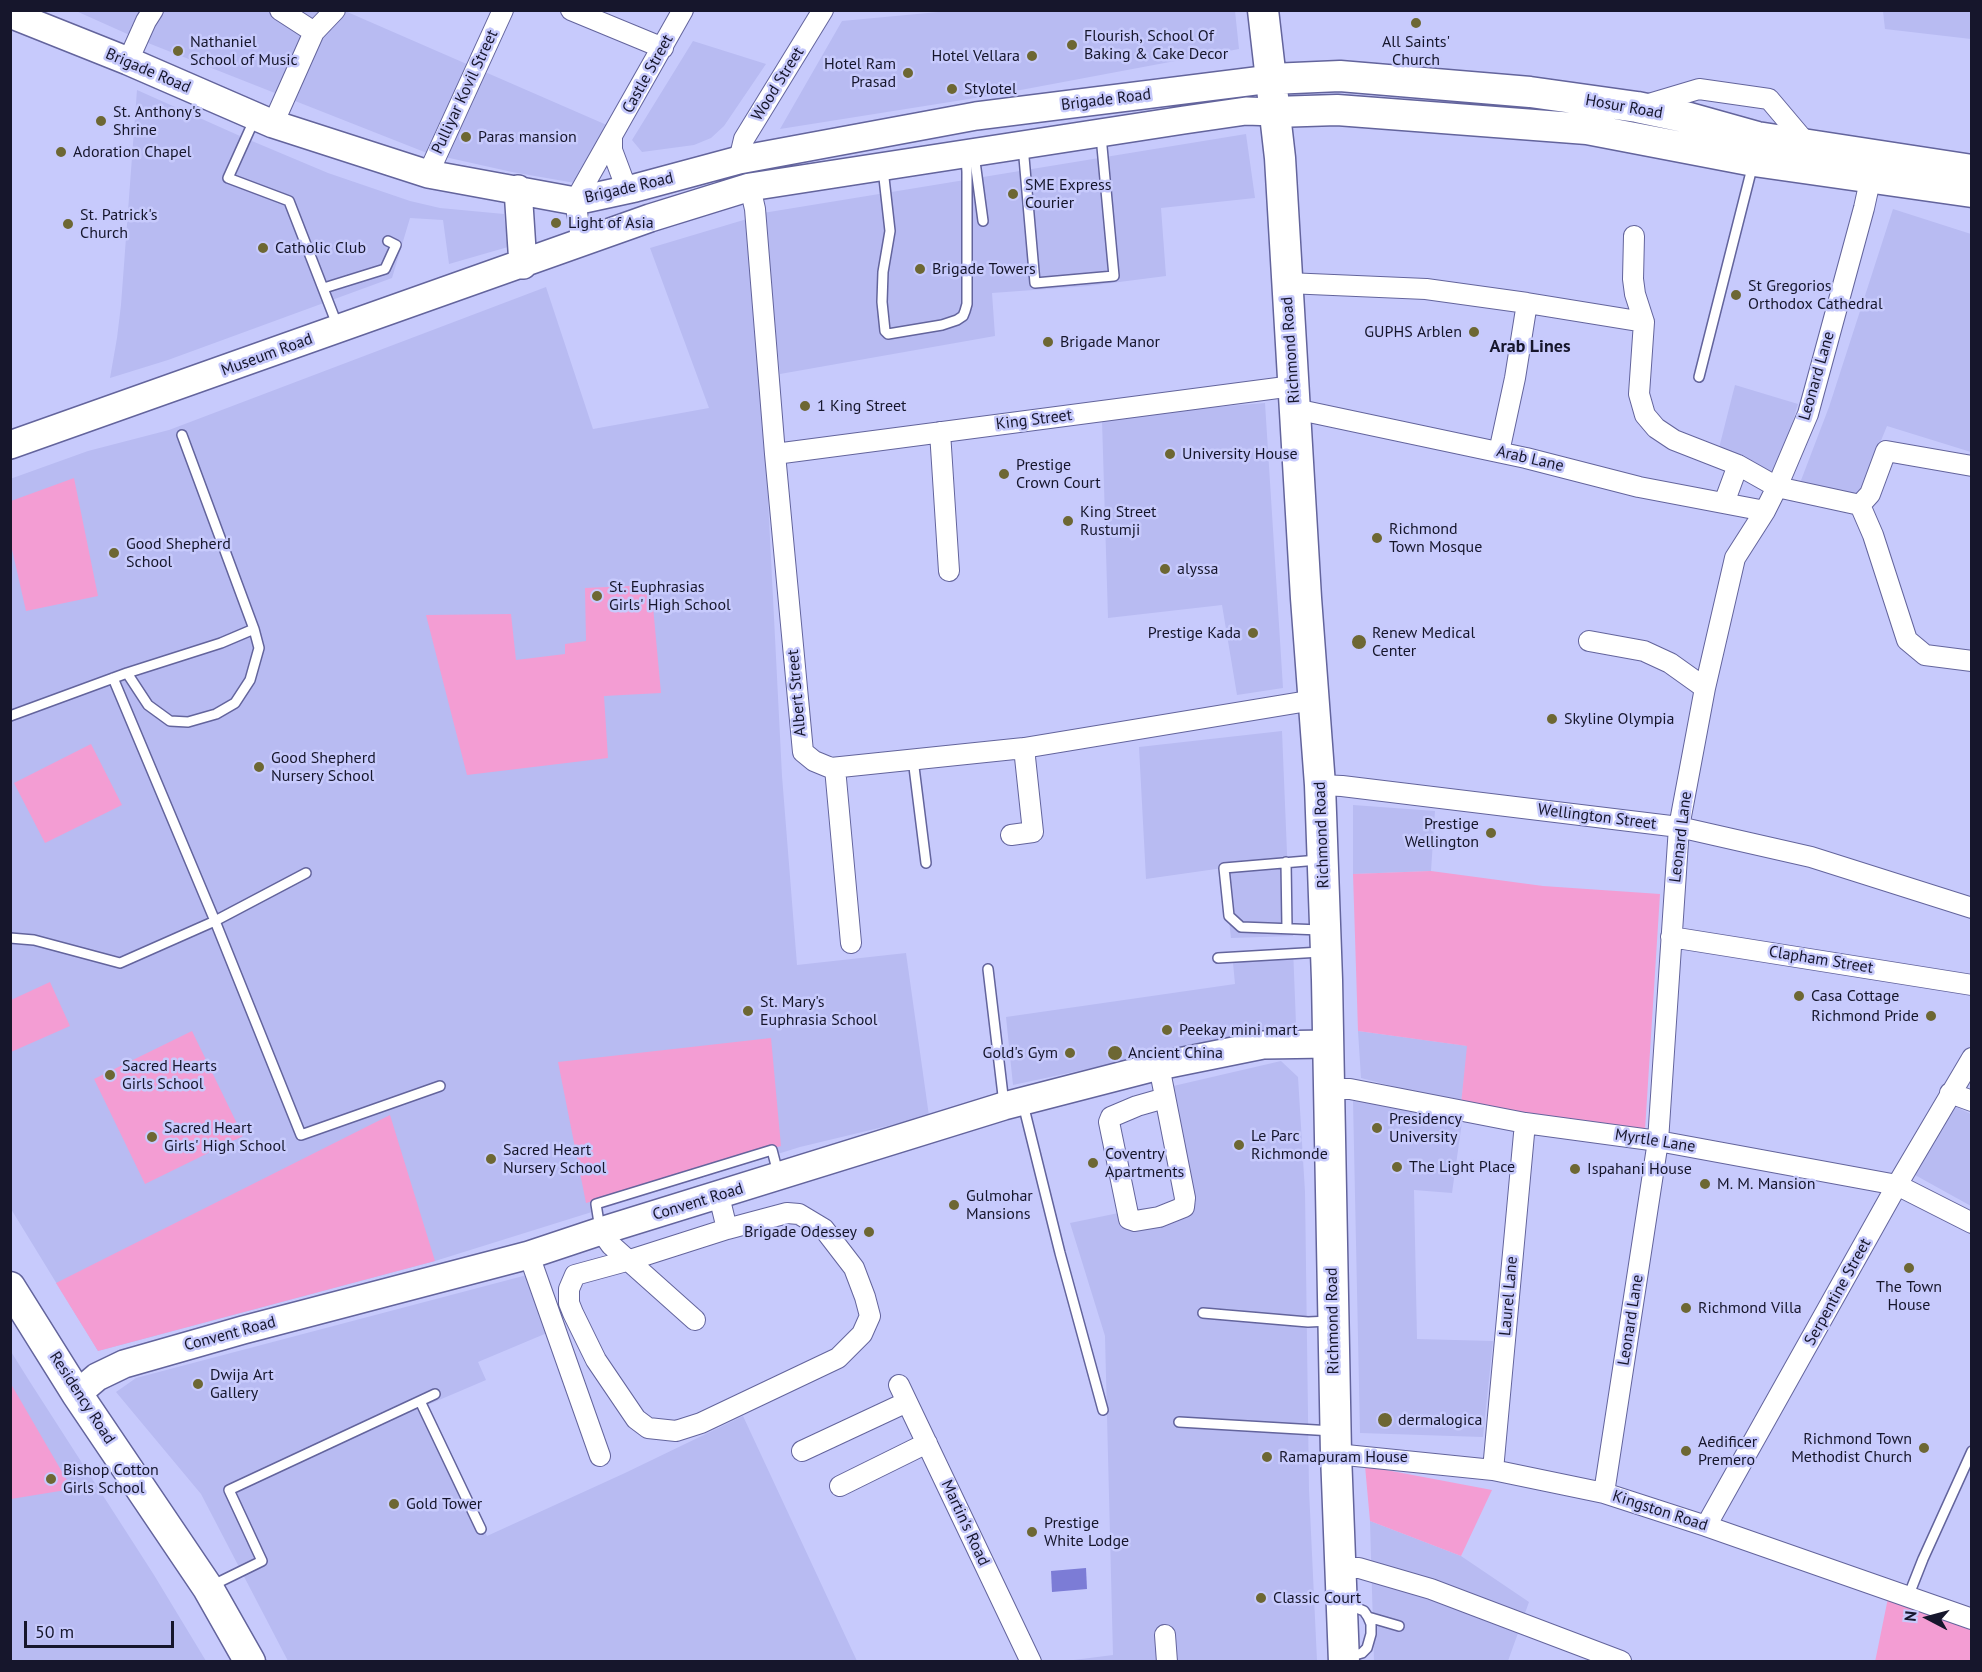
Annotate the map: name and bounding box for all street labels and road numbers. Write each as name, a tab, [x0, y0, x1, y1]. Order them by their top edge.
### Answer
street label: Pulliyar Kovil Street	[428, 27, 502, 157]
street label: Castle Street	[619, 31, 677, 117]
street label: Brigade Road	[103, 44, 193, 98]
street label: Wood Street	[748, 44, 808, 124]
street label: Brigade Road	[1060, 85, 1152, 115]
street label: Hosur Road	[1584, 91, 1664, 123]
street label: Brigade Road	[583, 168, 675, 208]
street label: Richmond Road	[1278, 296, 1304, 404]
street label: Leonard Lane	[1795, 329, 1839, 423]
street label: Museum Road	[219, 330, 315, 380]
street label: King Street	[995, 406, 1073, 434]
street label: Arab Lane	[1495, 442, 1565, 476]
street label: Albert Street	[784, 649, 810, 737]
street label: Richmond Road	[1311, 781, 1333, 889]
street label: Leonard Lane	[1666, 790, 1696, 884]
street label: Wellington Street	[1537, 800, 1657, 834]
street label: Clapham Street	[1768, 942, 1874, 978]
street label: Myrtle Lane	[1613, 1125, 1697, 1157]
street label: Convent Road	[650, 1179, 746, 1225]
street label: Serpentine Street	[1801, 1235, 1875, 1349]
street label: Laurel Lane	[1496, 1255, 1522, 1337]
street label: Richmond Road	[1322, 1267, 1344, 1375]
street label: Leonard Lane	[1614, 1273, 1648, 1367]
street label: Convent Road	[182, 1313, 278, 1355]
street label: Residency Road	[45, 1348, 119, 1448]
street label: Martin's Road	[937, 1477, 993, 1569]
street label: Kingston Road	[1610, 1487, 1710, 1535]

